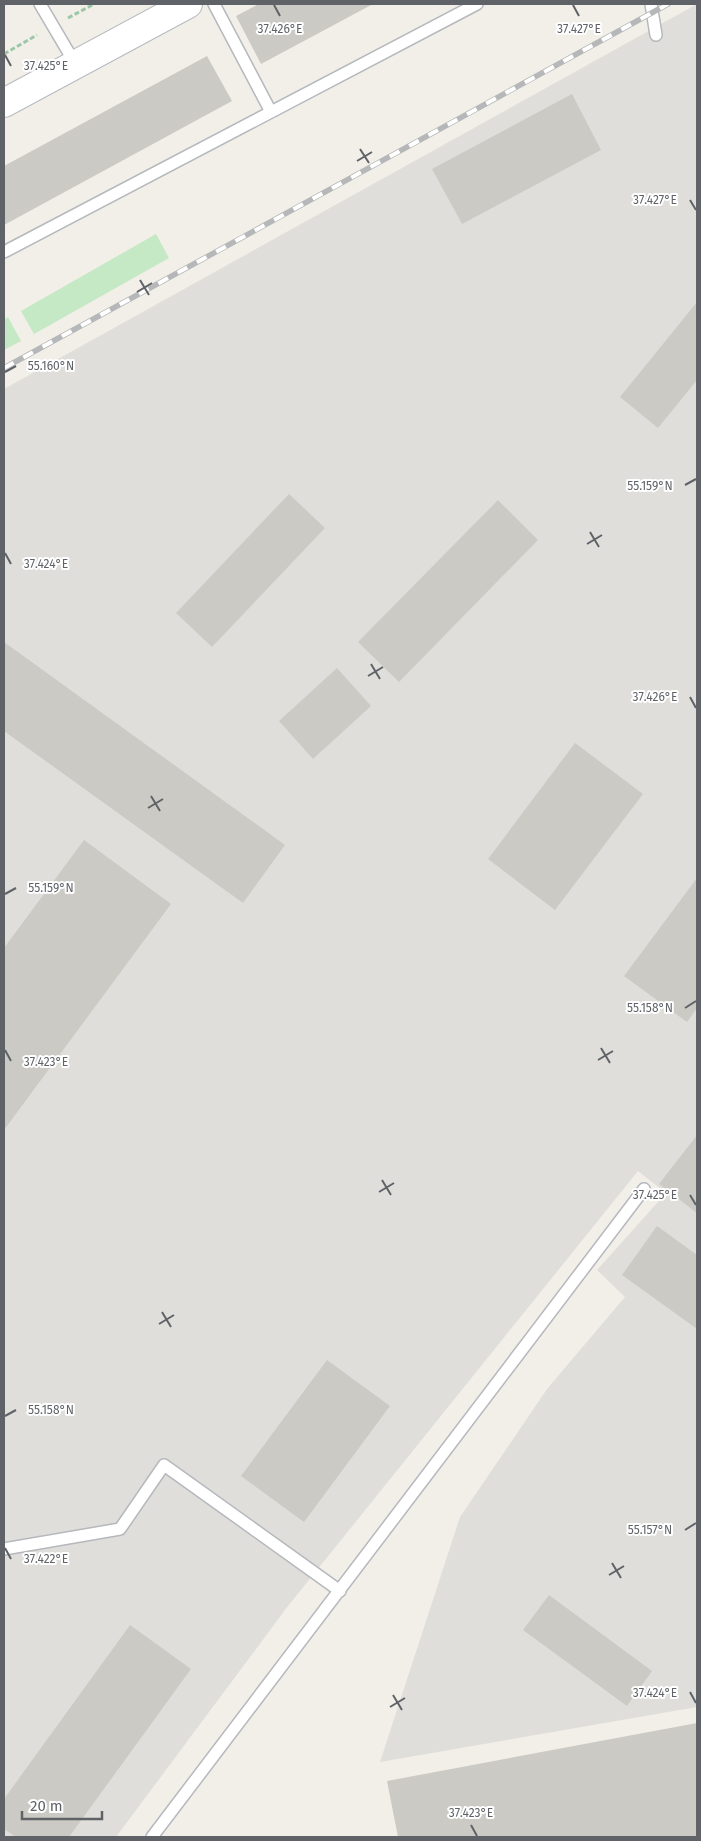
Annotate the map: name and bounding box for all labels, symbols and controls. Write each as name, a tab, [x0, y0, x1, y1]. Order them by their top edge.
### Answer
text: 37.426°E	[258, 22, 302, 36]
text: 37.427°E	[557, 22, 601, 36]
text: 37.425°E	[24, 59, 68, 73]
text: 37.427°E	[633, 193, 677, 207]
text: 55.160°N	[28, 359, 74, 373]
text: 55.159°N	[627, 479, 673, 493]
text: 37.424°E	[24, 557, 68, 571]
text: 37.426°E	[633, 690, 677, 704]
text: 55.159°N	[28, 881, 74, 895]
text: 55.158°N	[627, 1001, 673, 1015]
text: 37.423°E	[24, 1055, 68, 1069]
text: 37.425°E	[633, 1188, 677, 1202]
text: 55.158°N	[28, 1403, 74, 1417]
text: 55.157°N	[628, 1523, 672, 1537]
text: 37.422°E	[24, 1552, 68, 1566]
text: 37.424°E	[633, 1686, 677, 1700]
scale bar	[22, 1788, 102, 1820]
text: 20 m	[30, 1797, 63, 1815]
text: 37.423°E	[449, 1806, 493, 1820]

